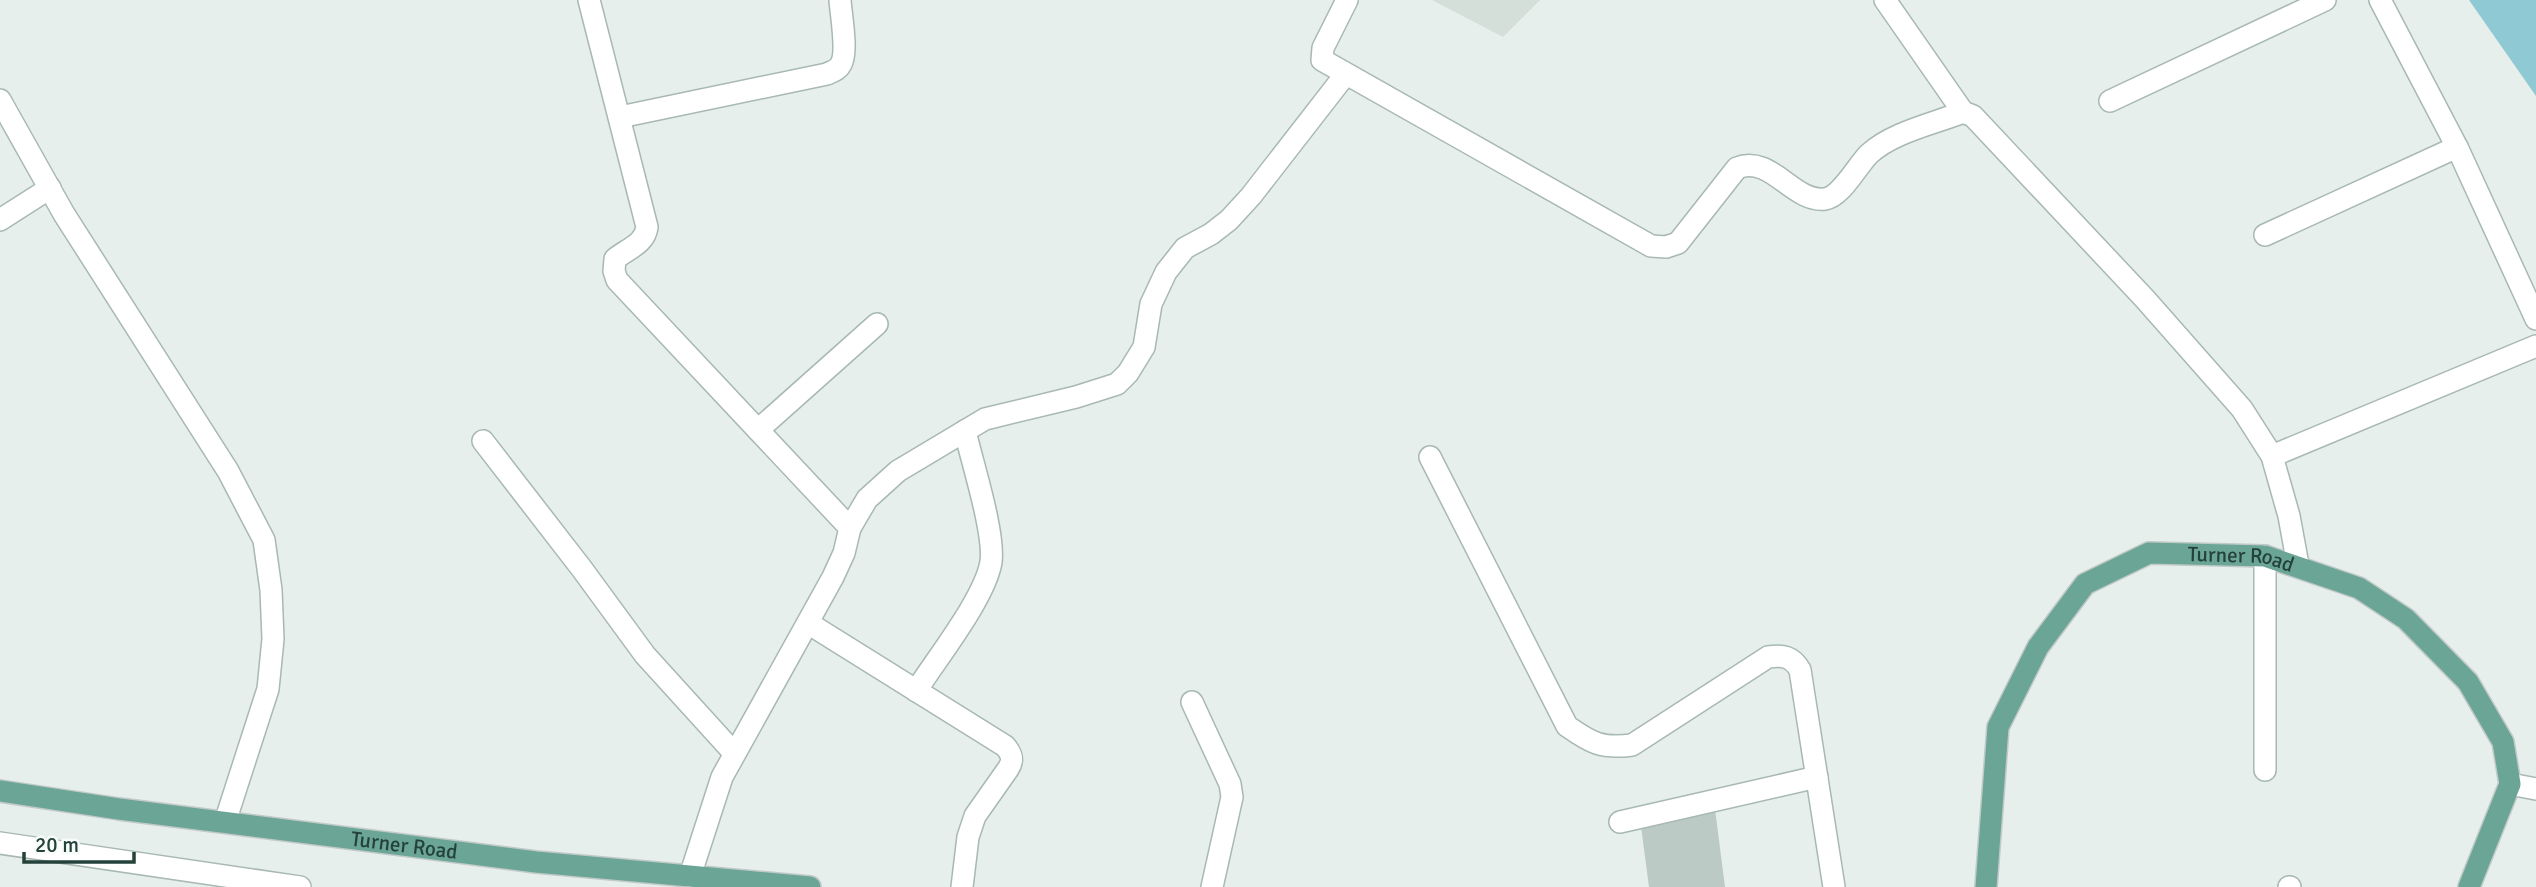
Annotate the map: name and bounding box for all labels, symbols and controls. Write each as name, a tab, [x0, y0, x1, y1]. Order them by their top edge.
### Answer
street label: Turner Road	[2187, 541, 2298, 578]
scale bar	[24, 820, 135, 864]
street label: Turner Road	[350, 826, 459, 865]
text: 20 m	[35, 832, 79, 858]

